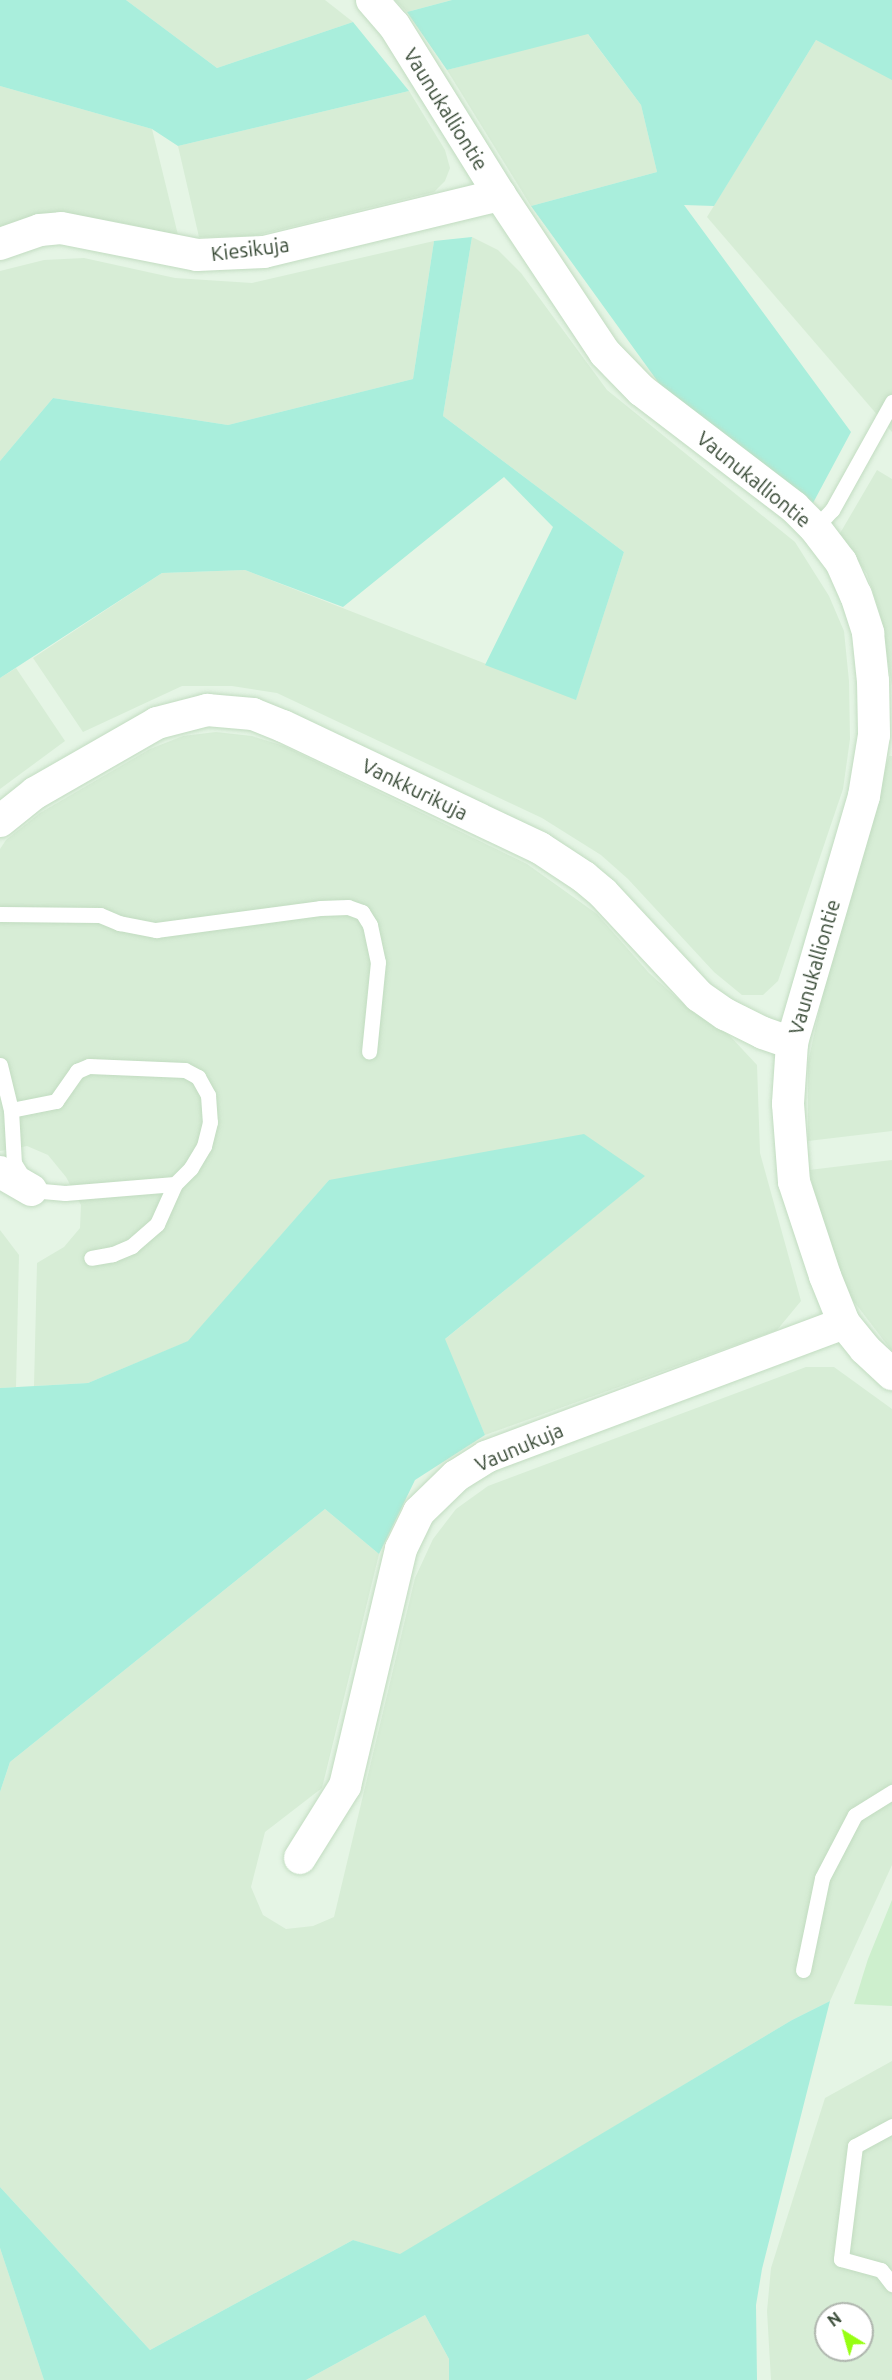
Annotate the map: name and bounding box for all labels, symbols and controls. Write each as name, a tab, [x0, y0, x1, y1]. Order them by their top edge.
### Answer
street label: Vaunukalliontie	[399, 43, 493, 175]
street label: Kiesikuja	[210, 232, 290, 266]
street label: Vaunukalliontie	[692, 426, 816, 532]
street label: Vankkurikuja	[358, 753, 472, 825]
street label: Vaunukalliontie	[783, 897, 845, 1037]
street label: Vaunukuja	[471, 1418, 567, 1476]
north arrow	[814, 2302, 874, 2362]
text: N	[824, 2308, 845, 2330]

